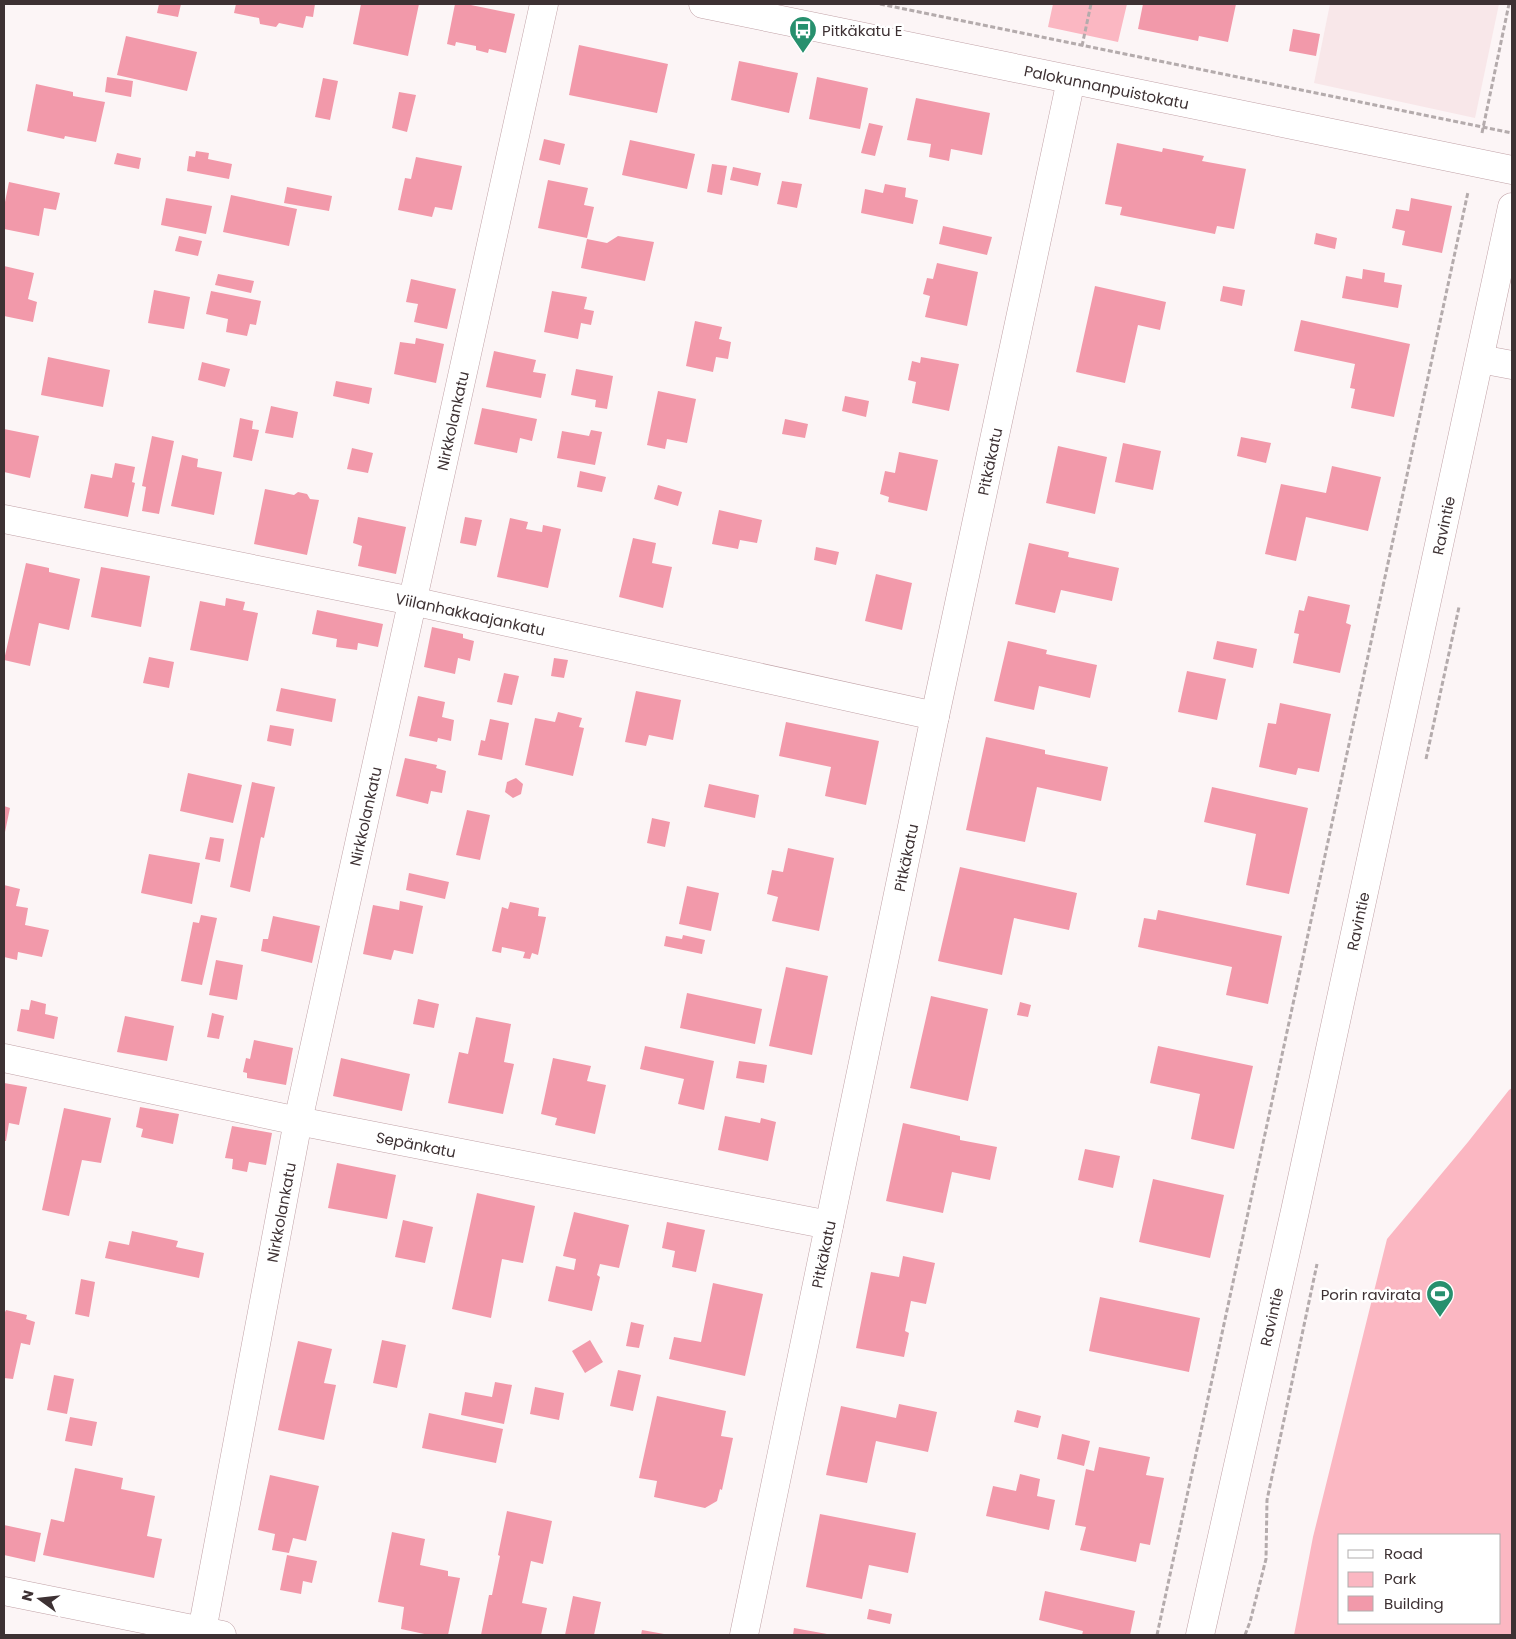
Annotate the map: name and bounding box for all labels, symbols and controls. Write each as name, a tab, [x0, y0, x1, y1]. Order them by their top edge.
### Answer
bus stop icon: Pitkäkatu E	[788, 15, 818, 54]
place label: Pitkäkatu E	[822, 20, 902, 41]
street label: Palokunnanpuistokatu	[1022, 60, 1191, 114]
street label: Nirkkolankatu	[431, 369, 473, 472]
street label: Pitkäkatu	[972, 426, 1007, 497]
street label: Ravintie	[1427, 494, 1460, 557]
street label: Viilanhakkaajankatu	[394, 587, 547, 641]
street label: Nirkkolankatu	[344, 765, 386, 868]
street label: Pitkäkatu	[888, 822, 923, 893]
street label: Ravintie	[1341, 890, 1374, 952]
street label: Sepänkatu	[374, 1126, 458, 1162]
street label: Nirkkolankatu	[261, 1161, 300, 1264]
street label: Pitkäkatu	[806, 1218, 840, 1290]
sports icon: Porin ravirata	[1425, 1279, 1455, 1318]
place label: Porin ravirata	[1321, 1284, 1421, 1305]
street label: Ravintie	[1255, 1286, 1288, 1348]
legend	[1338, 1534, 1501, 1624]
text: Road	[1384, 1543, 1423, 1564]
text: Park	[1384, 1568, 1416, 1589]
north arrow	[15, 1574, 65, 1624]
text: N	[16, 1588, 38, 1603]
text: Building	[1384, 1593, 1444, 1614]

